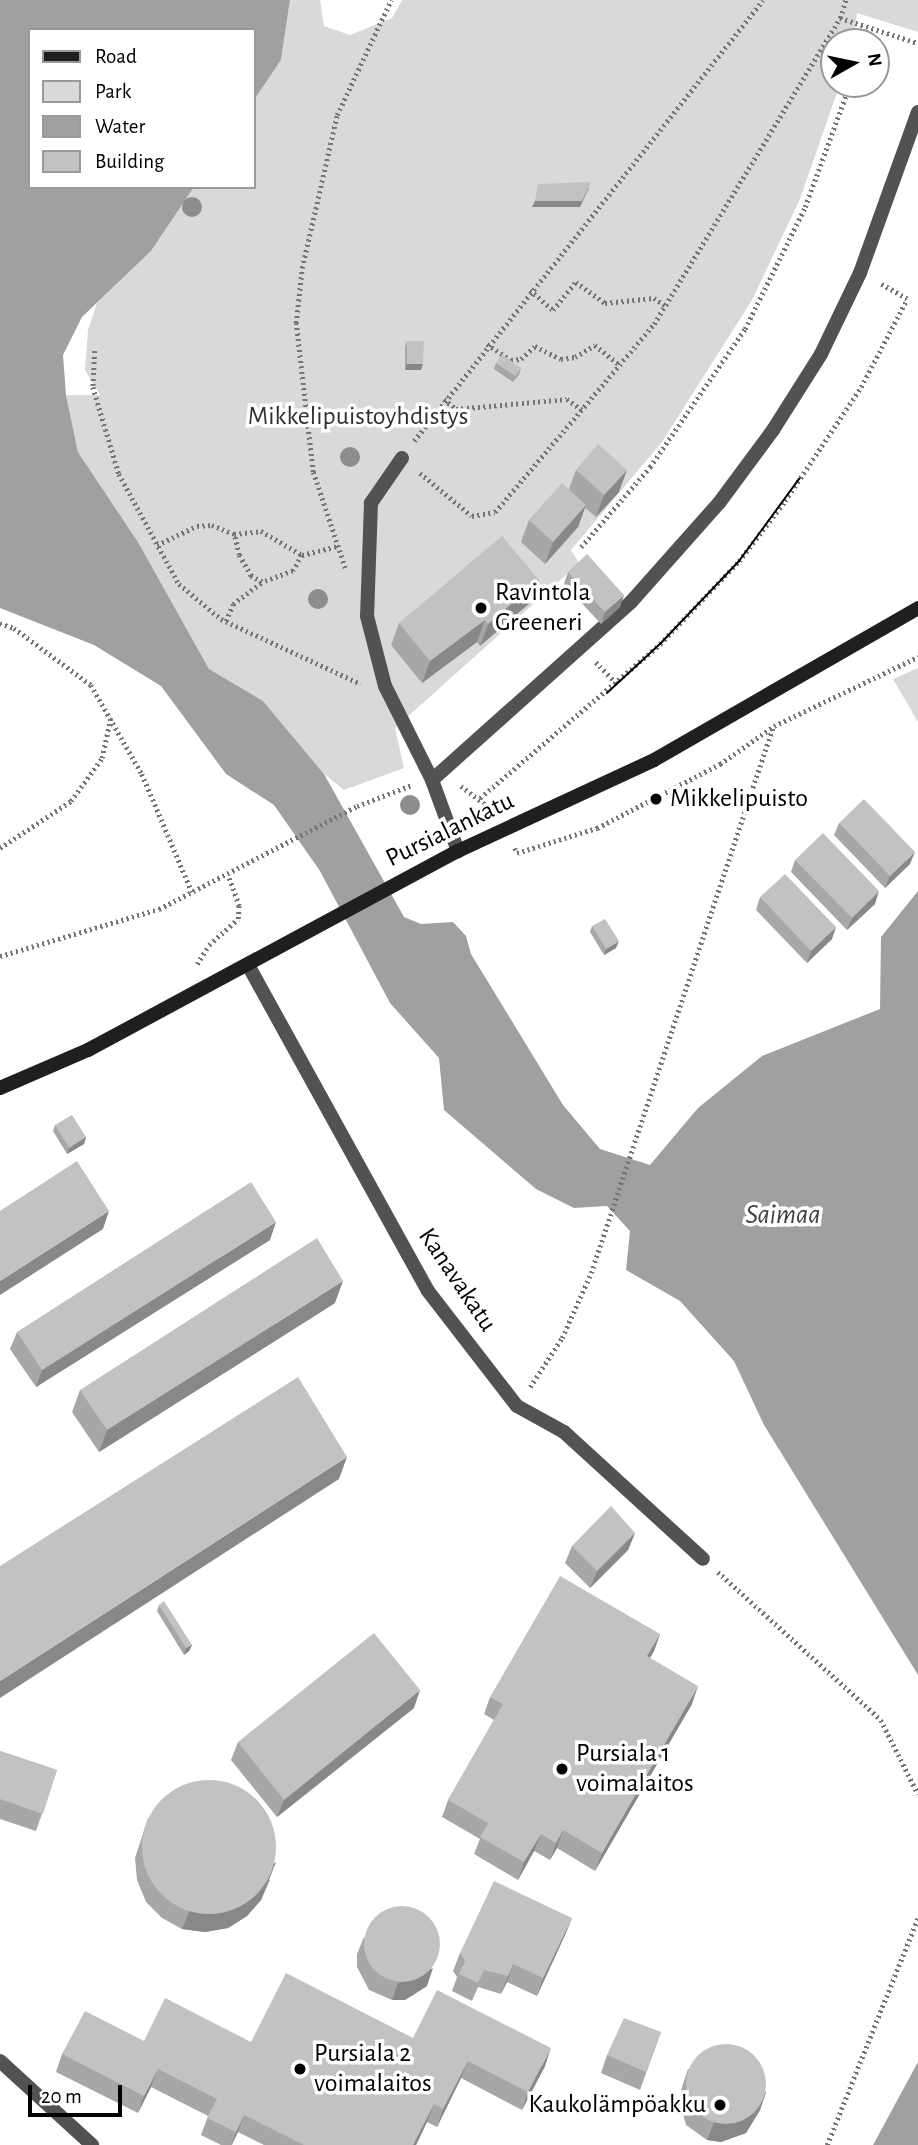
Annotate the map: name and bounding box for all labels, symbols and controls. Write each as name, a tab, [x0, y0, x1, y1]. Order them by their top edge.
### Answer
legend	[28, 28, 256, 189]
north arrow	[820, 28, 890, 98]
text: Road	[95, 46, 137, 67]
text: N	[864, 52, 885, 68]
text: Park	[95, 81, 131, 102]
text: Water	[95, 116, 145, 137]
text: Building	[95, 151, 164, 172]
park label: Mikkelipuistoyhdistys	[248, 401, 468, 433]
place label: Ravintola Greeneri	[495, 577, 590, 638]
marker: Ravintola Greeneri	[473, 600, 489, 616]
place label: Mikkelipuisto	[670, 783, 808, 815]
street label: Pursialankatu	[381, 786, 519, 874]
marker: Mikkelipuisto	[648, 791, 664, 807]
water label: Saimaa	[745, 1198, 821, 1232]
street label: Kanavakatu	[411, 1222, 503, 1338]
place label: Pursiala 1 voimalaitos	[576, 1738, 694, 1800]
marker: Pursiala 1 voimalaitos	[554, 1761, 570, 1777]
place label: Pursiala 2 voimalaitos	[314, 2038, 432, 2100]
marker: Pursiala 2 voimalaitos	[292, 2061, 308, 2077]
scale bar	[32, 2072, 126, 2116]
text: 20 m	[41, 2086, 82, 2107]
place label: Kaukolämpöakku	[529, 2089, 706, 2121]
marker: Kaukolämpöakku	[712, 2097, 728, 2113]

